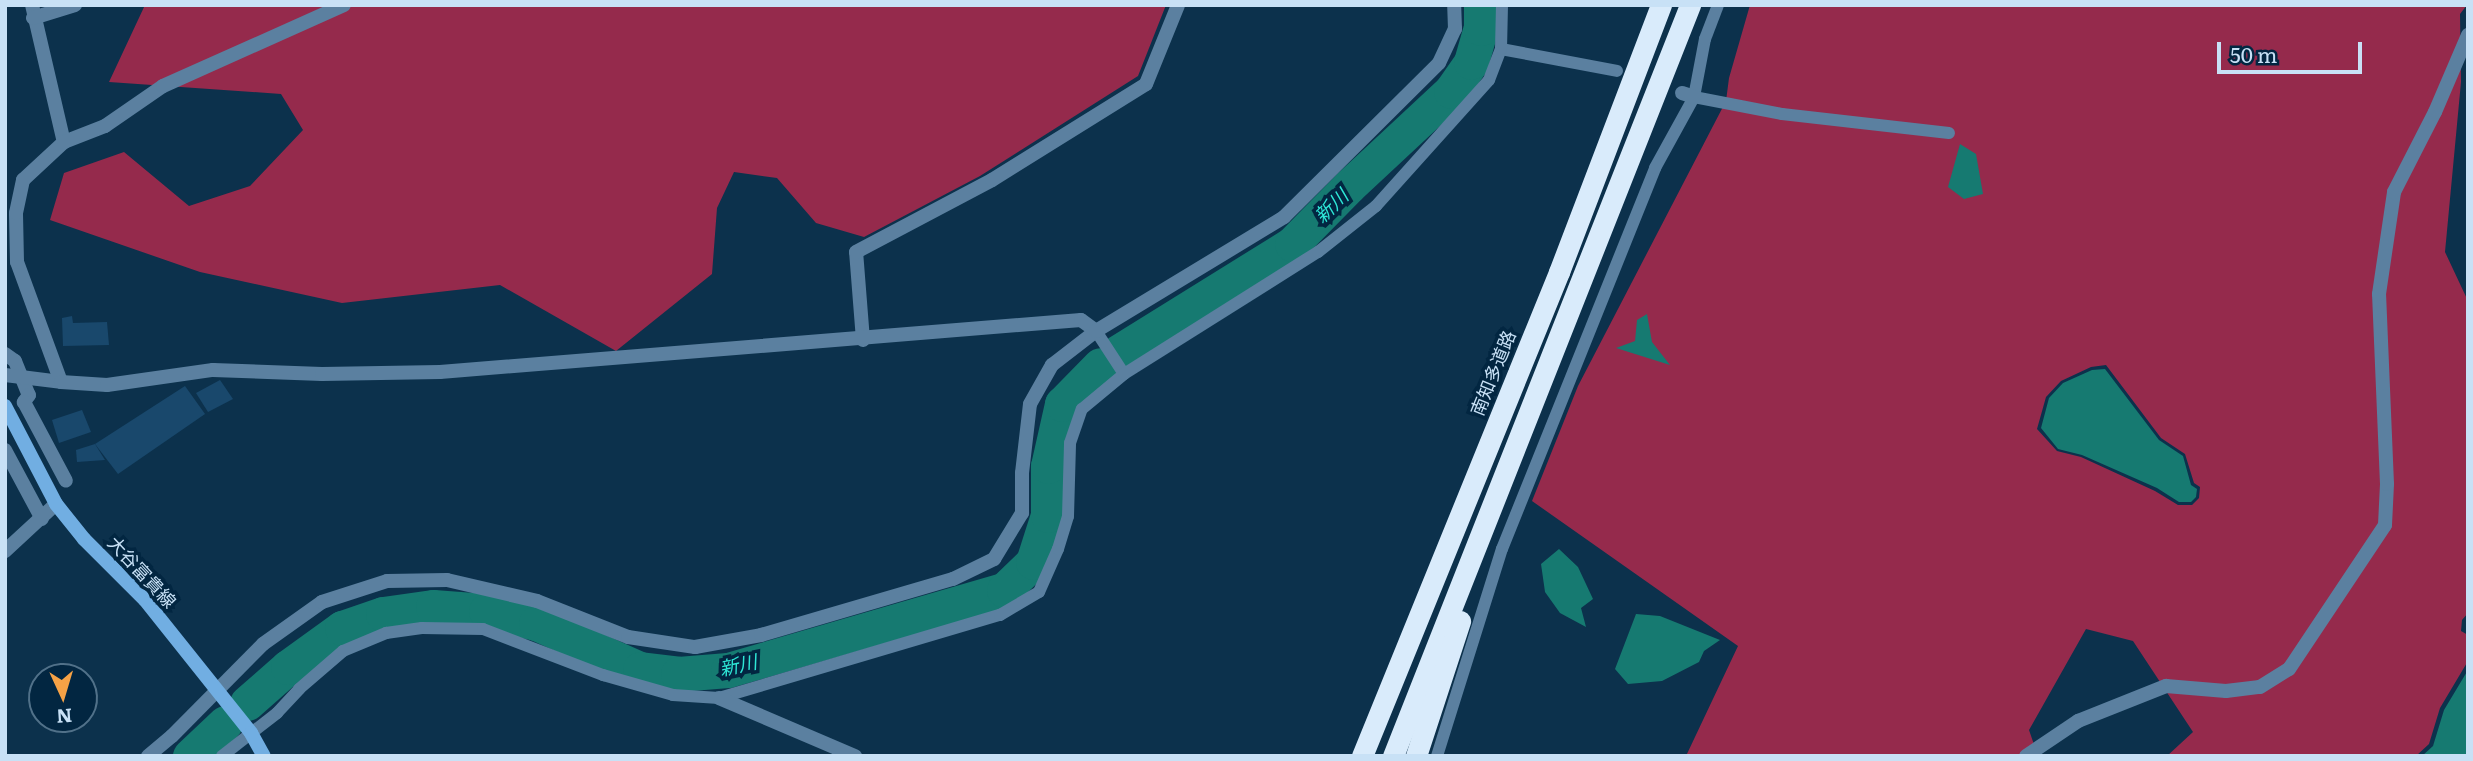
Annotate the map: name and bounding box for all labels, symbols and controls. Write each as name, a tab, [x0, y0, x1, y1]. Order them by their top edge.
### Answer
scale bar	[2221, 28, 2366, 72]
text: 50 m	[2230, 38, 2277, 69]
water label: 新川	[1309, 185, 1353, 227]
street label: 南知多道路	[1466, 327, 1520, 419]
street label: 大谷富貴線	[103, 532, 181, 612]
water label: 新川	[717, 650, 759, 680]
north arrow	[28, 663, 98, 733]
text: N	[55, 702, 73, 731]

